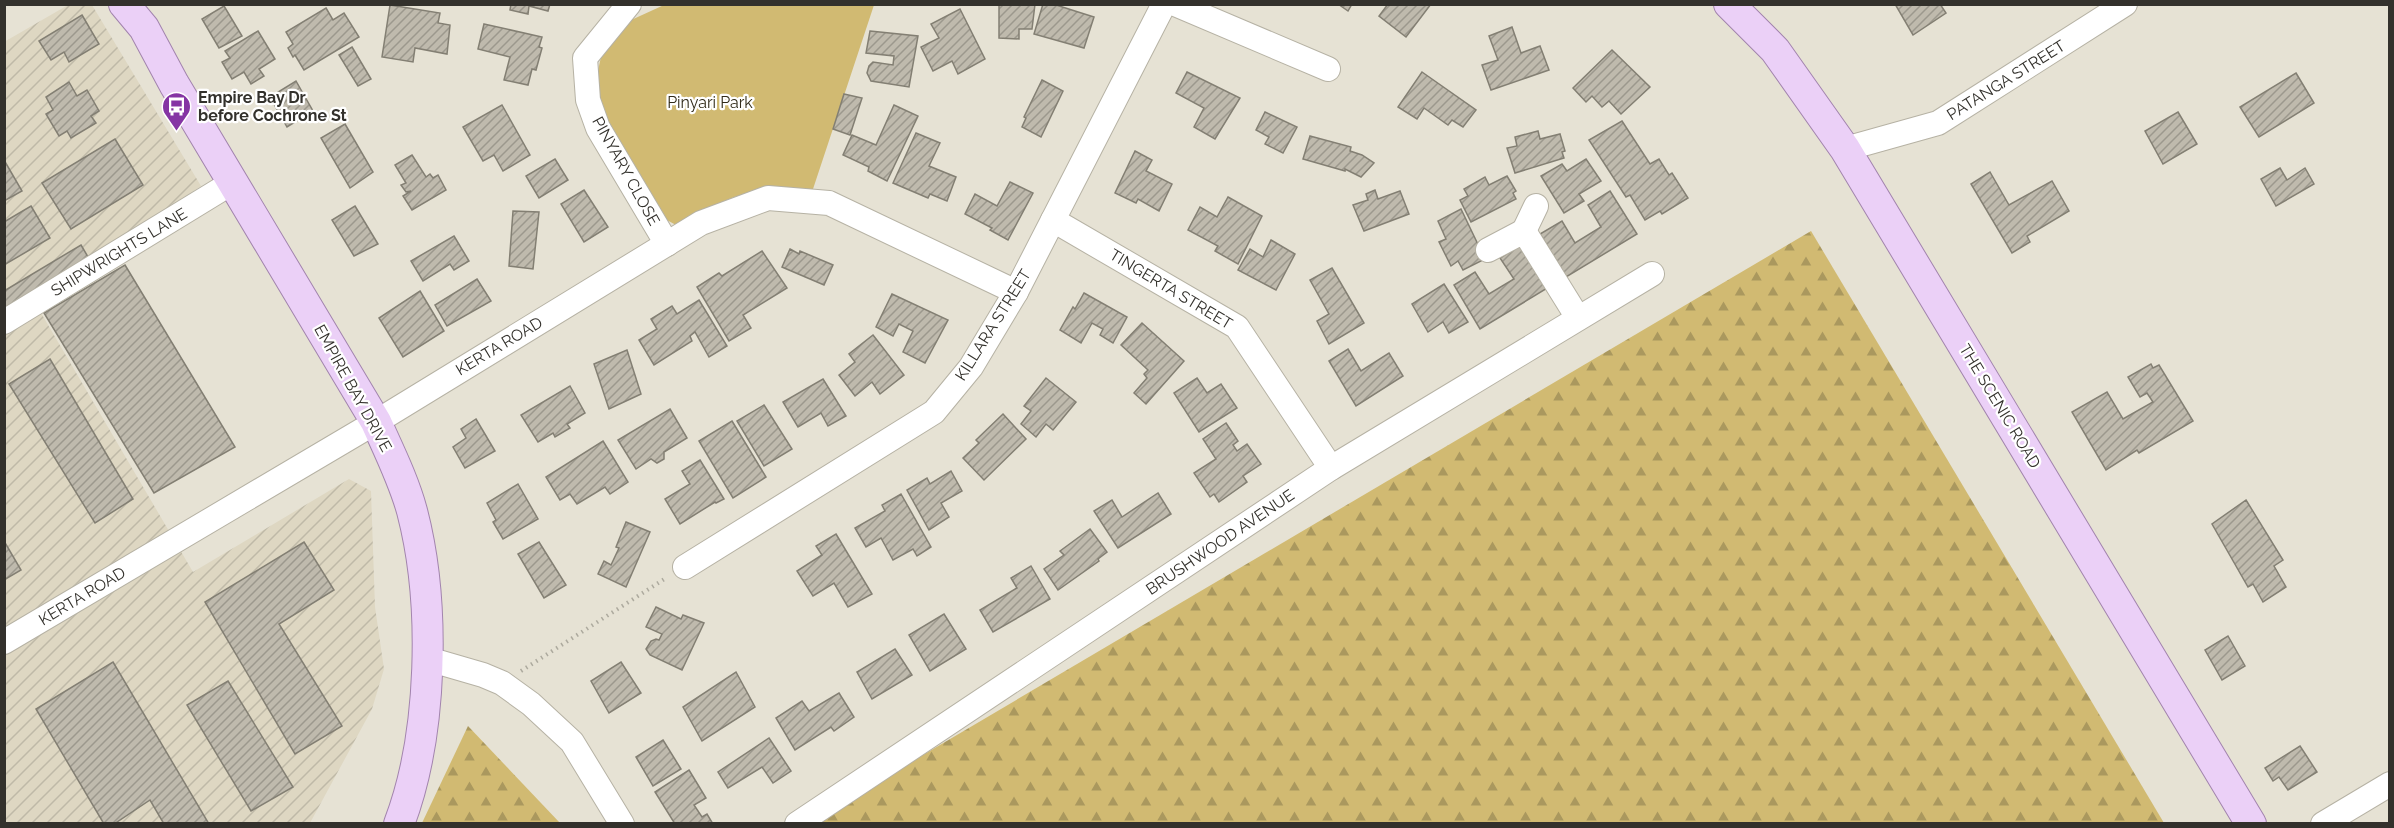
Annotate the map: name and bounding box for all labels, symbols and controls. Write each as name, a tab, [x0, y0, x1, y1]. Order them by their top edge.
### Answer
street label: PATANGA STREET	[1943, 36, 2069, 124]
place label: Empire Bay Dr before Cochrone St	[198, 88, 347, 125]
bus stop icon: Empire Bay Dr before Cochrone St	[161, 90, 193, 132]
park label: Pinyari Park	[667, 93, 753, 112]
street label: PINYARY CLOSE	[588, 113, 664, 229]
street label: SHIPWRIGHTS LANE	[47, 204, 191, 300]
street label: TINGERTA STREET	[1106, 245, 1236, 333]
street label: KILLARA STREET	[951, 266, 1035, 384]
street label: KERTA ROAD	[452, 313, 546, 379]
street label: EMPIRE BAY DRIVE	[310, 321, 396, 455]
street label: THE SCENIC ROAD	[1955, 340, 2045, 472]
street label: BRUSHWOOD AVENUE	[1142, 485, 1298, 599]
street label: KERTA ROAD	[35, 563, 129, 629]

